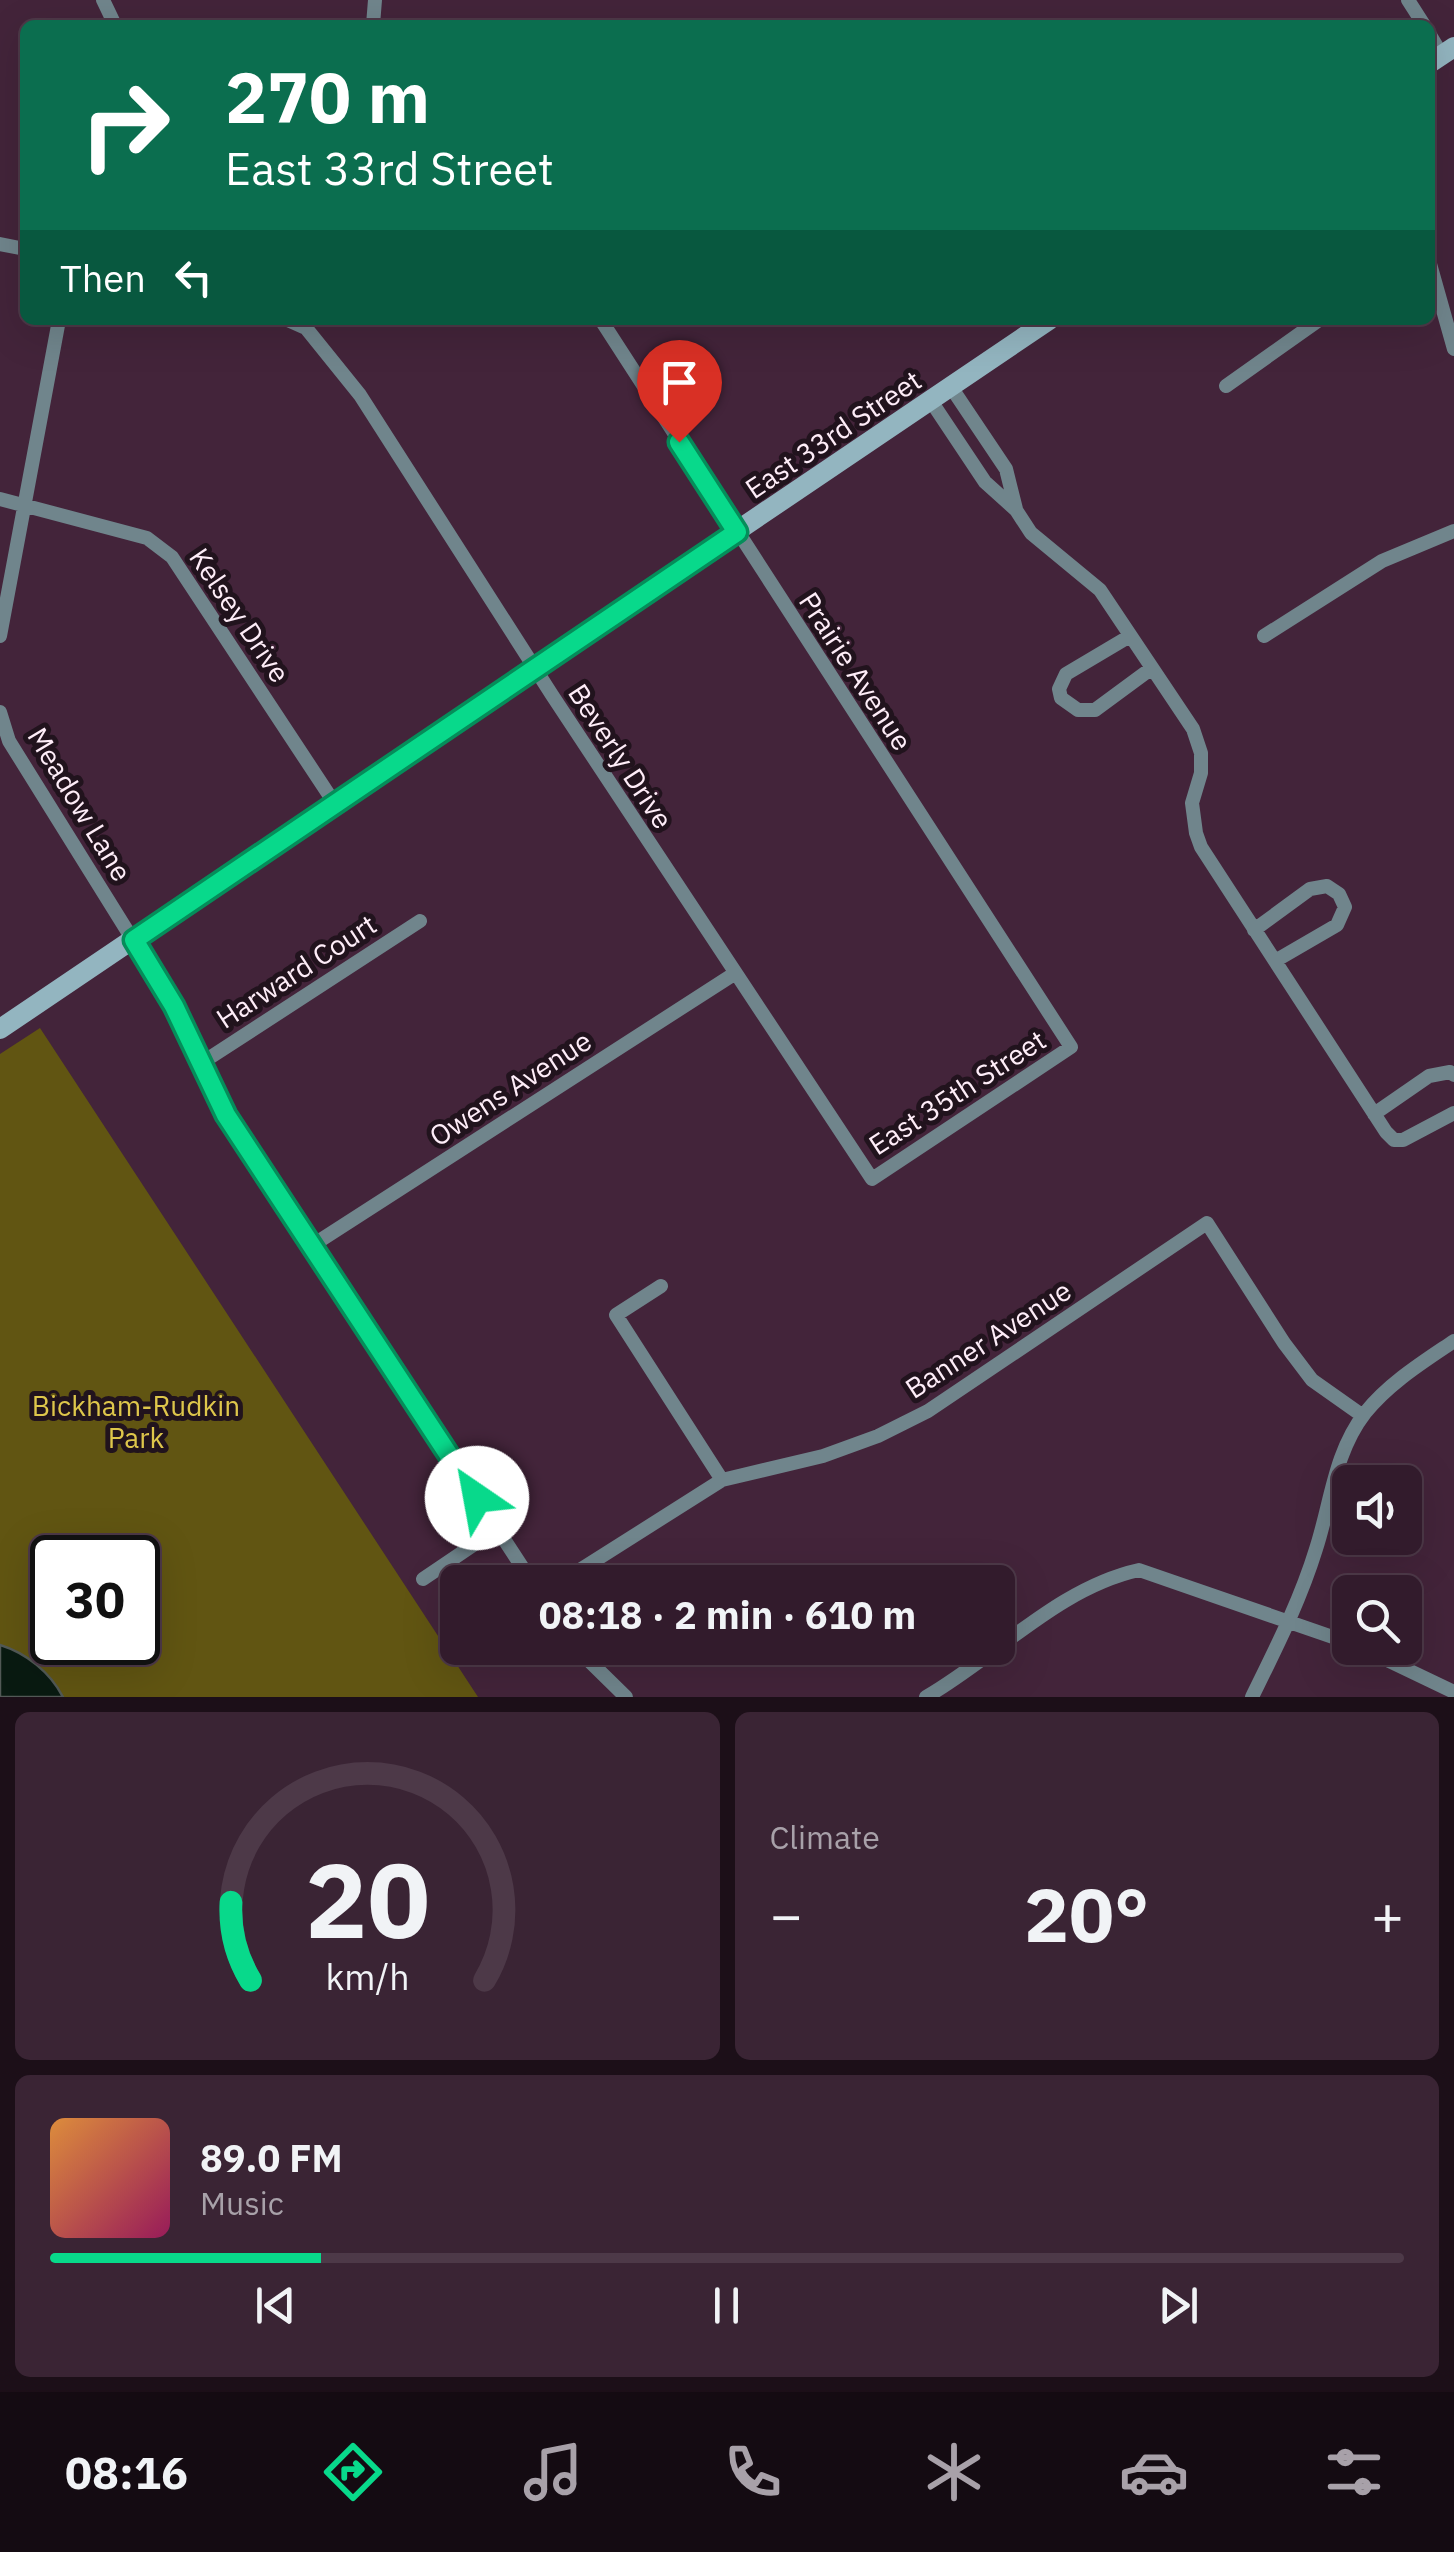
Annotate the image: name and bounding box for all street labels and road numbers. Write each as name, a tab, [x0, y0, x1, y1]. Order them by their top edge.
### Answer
street label: East 33rd Street	[738, 361, 928, 507]
street label: Kelsey Drive	[181, 541, 299, 689]
street label: Prairie Avenue	[791, 585, 921, 757]
street label: Beverly Drive	[560, 677, 682, 835]
street label: Meadow Lane	[20, 720, 140, 888]
street label: Harward Court	[209, 906, 383, 1036]
street label: East 35th Street	[861, 1021, 1053, 1163]
street label: Owens Avenue	[422, 1022, 598, 1154]
street label: Banner Avenue	[898, 1272, 1078, 1406]

